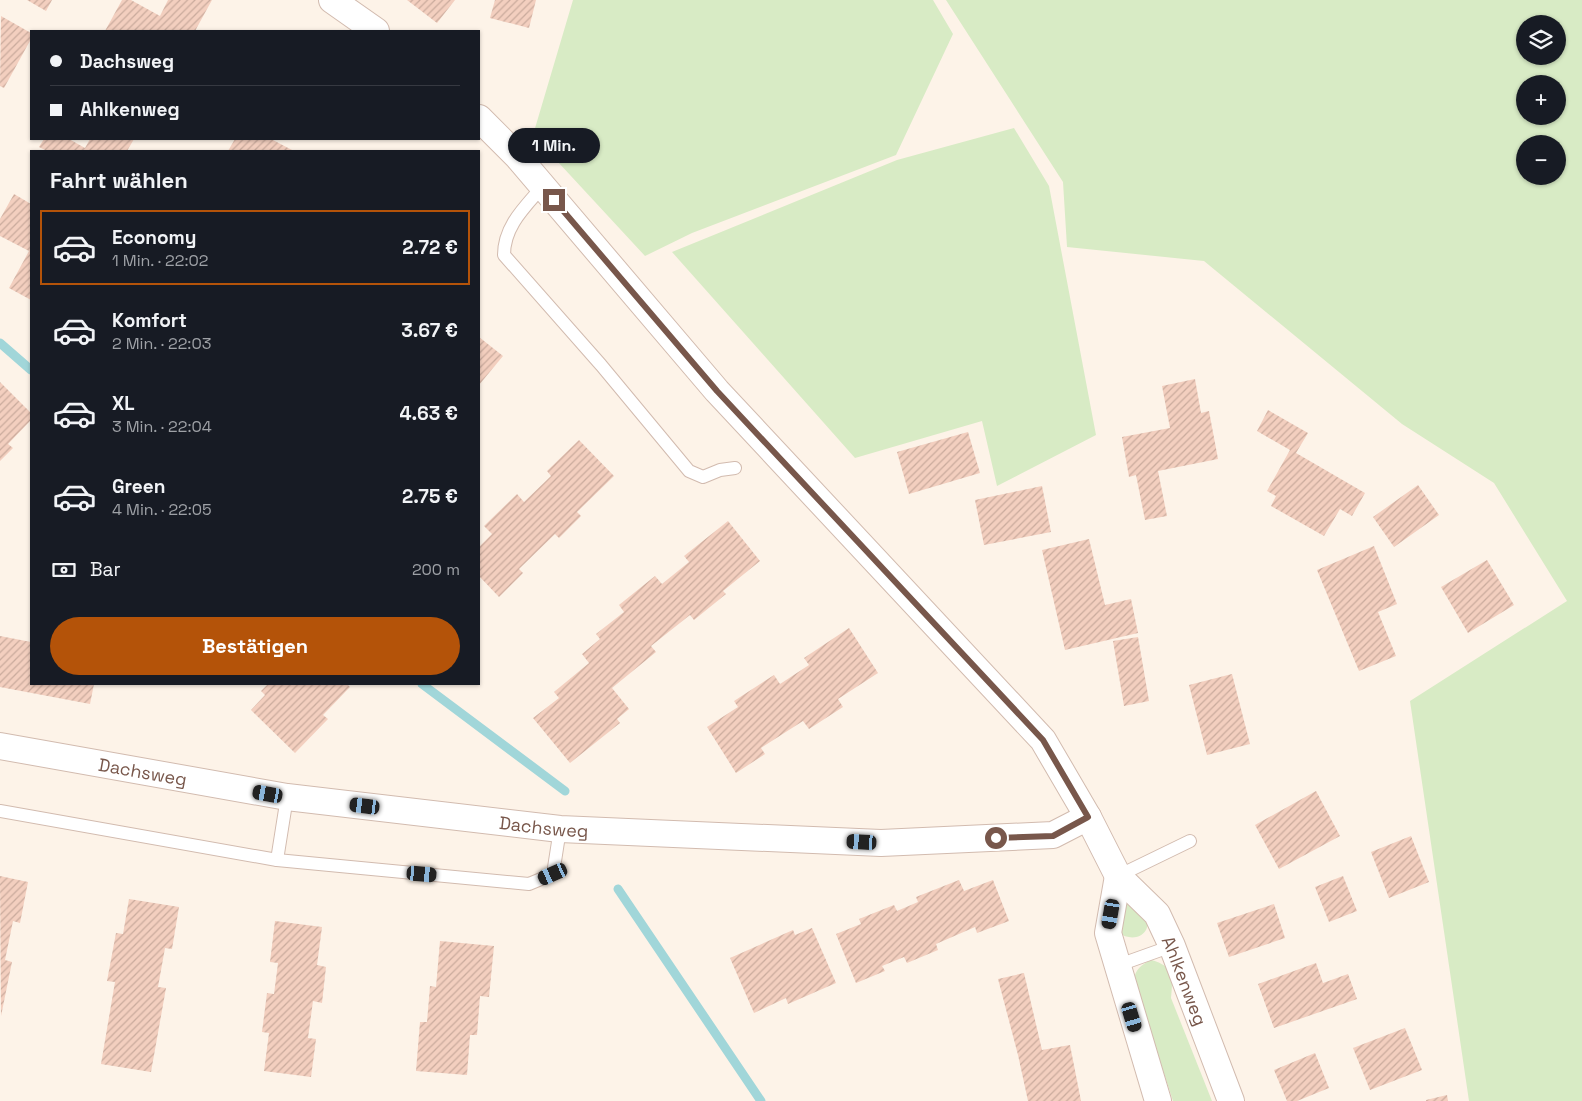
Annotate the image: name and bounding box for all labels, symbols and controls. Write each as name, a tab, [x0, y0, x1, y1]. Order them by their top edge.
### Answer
map controls	[1516, 15, 1566, 185]
button: layers	[1516, 15, 1566, 65]
text: Dachsweg	[80, 49, 174, 74]
button: +	[1516, 75, 1566, 125]
text: Ahlkenweg	[80, 97, 180, 122]
callout: 1 Min.	[508, 128, 600, 162]
text: 1 Min.	[532, 135, 576, 156]
button: −	[1516, 135, 1566, 185]
text: Fahrt wählen	[50, 166, 188, 194]
route end	[543, 189, 565, 211]
icon: car	[52, 225, 97, 270]
text: Economy	[112, 225, 196, 250]
text: 2.72 €	[402, 235, 458, 260]
text: 1 Min. · 22:02	[112, 250, 208, 271]
icon: car	[52, 308, 97, 353]
text: Komfort	[112, 308, 187, 333]
text: 3.67 €	[401, 318, 458, 343]
text: 2 Min. · 22:03	[112, 333, 211, 354]
icon: car	[52, 391, 97, 436]
text: XL	[112, 391, 135, 416]
text: 4.63 €	[399, 401, 458, 426]
text: 3 Min. · 22:04	[112, 416, 212, 437]
icon: car	[52, 474, 97, 519]
text: Green	[112, 474, 165, 499]
text: 2.75 €	[402, 484, 458, 509]
text: 4 Min. · 22:05	[112, 499, 212, 520]
icon: cash	[50, 556, 78, 584]
text: Bar	[90, 557, 121, 582]
text: 200 m	[412, 559, 460, 580]
button: Bestätigen	[50, 617, 460, 675]
street label: Dachsweg	[97, 752, 189, 791]
car	[251, 784, 284, 804]
car	[349, 797, 380, 815]
street label: Dachsweg	[498, 810, 589, 842]
route start	[985, 827, 1007, 849]
car	[846, 834, 877, 850]
car	[536, 861, 569, 887]
car	[406, 865, 437, 883]
car	[1101, 898, 1120, 930]
street label: Ahlkenweg	[1157, 932, 1213, 1029]
car	[1120, 1000, 1143, 1034]

